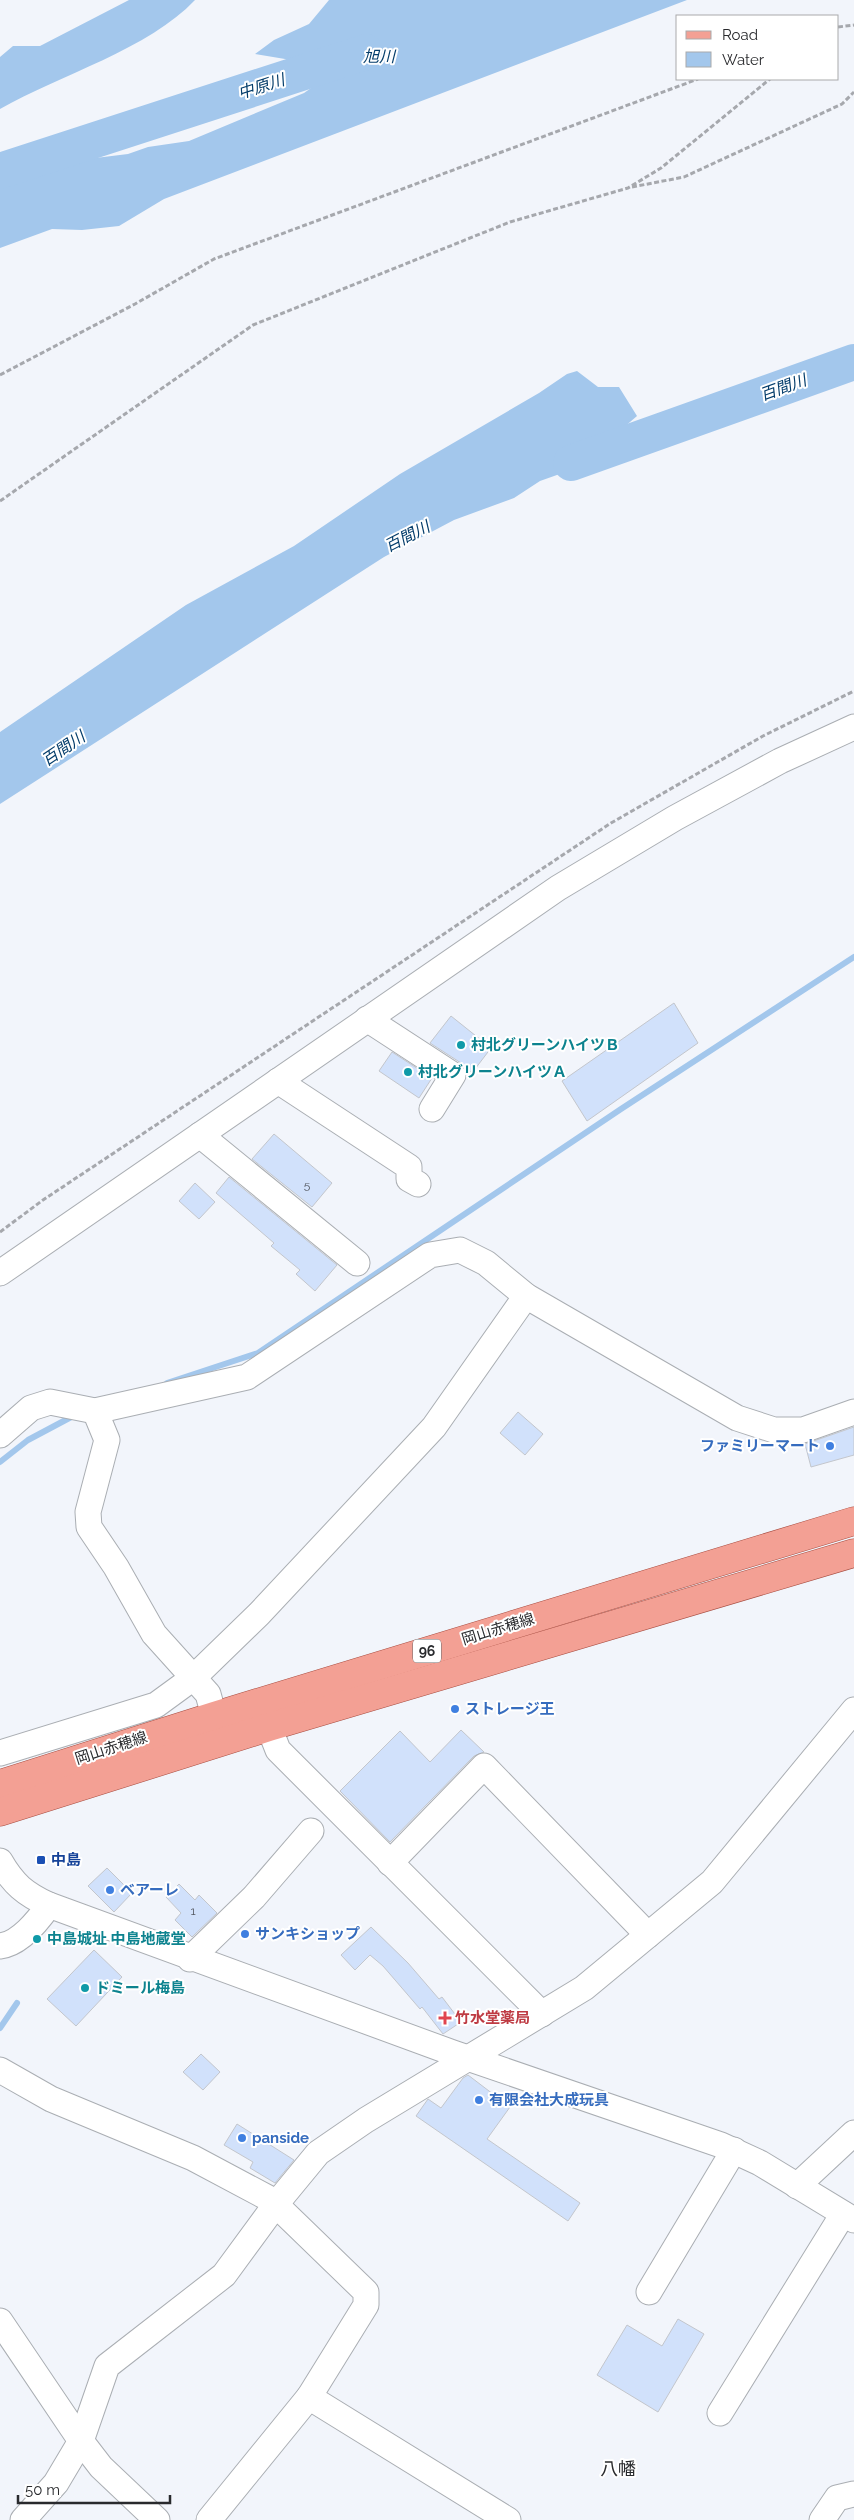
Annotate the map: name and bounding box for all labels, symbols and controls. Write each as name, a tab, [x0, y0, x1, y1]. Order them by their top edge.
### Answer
legend	[676, 15, 839, 80]
text: Road	[722, 26, 758, 44]
water label: 旭川	[363, 47, 397, 66]
text: Water	[722, 51, 765, 69]
water label: 中原川	[235, 69, 289, 103]
water label: 百間川	[757, 370, 811, 405]
water label: 百間川	[382, 516, 435, 556]
water label: 百間川	[38, 726, 90, 770]
place label: 村北グリーンハイツＢ	[471, 1036, 620, 1054]
marker: 村北グリーンハイツＢ	[455, 1039, 467, 1051]
place label: 村北グリーンハイツＡ	[418, 1063, 567, 1081]
marker: 村北グリーンハイツＡ	[402, 1066, 414, 1078]
house number: 5	[304, 1178, 311, 1192]
place label: ファミリーマート	[700, 1437, 820, 1455]
marker: ファミリーマート	[824, 1440, 836, 1452]
street label: 岡山赤穂線	[459, 1609, 537, 1649]
road number: 96	[413, 1640, 441, 1662]
place label: ストレージ王	[465, 1700, 555, 1718]
marker: ストレージ王	[449, 1703, 461, 1715]
street label: 岡山赤穂線	[73, 1728, 149, 1768]
place label: 中島	[51, 1851, 81, 1869]
marker: 中島	[35, 1854, 47, 1866]
place label: ベアーレ	[120, 1881, 179, 1899]
marker: ベアーレ	[104, 1884, 116, 1896]
house number: 1	[190, 1904, 196, 1918]
place label: サンキショップ	[255, 1925, 360, 1943]
marker: サンキショップ	[239, 1928, 251, 1940]
place label: 中島城址 中島地蔵堂	[47, 1930, 186, 1948]
marker: 中島城址 中島地蔵堂	[31, 1933, 43, 1945]
place label: ドミール梅島	[95, 1979, 185, 1997]
marker: ドミール梅島	[79, 1982, 91, 1994]
place label: 竹水堂薬局	[455, 2009, 530, 2027]
marker: 竹水堂薬局	[439, 2012, 451, 2024]
place label: 有限会社大成玩具	[489, 2091, 609, 2109]
marker: 有限会社大成玩具	[473, 2094, 485, 2106]
place label: panside	[252, 2129, 309, 2147]
marker: panside	[236, 2132, 248, 2144]
district label: 八幡	[600, 2458, 636, 2479]
scale bar	[18, 2472, 170, 2504]
text: 50 m	[25, 2481, 60, 2499]

